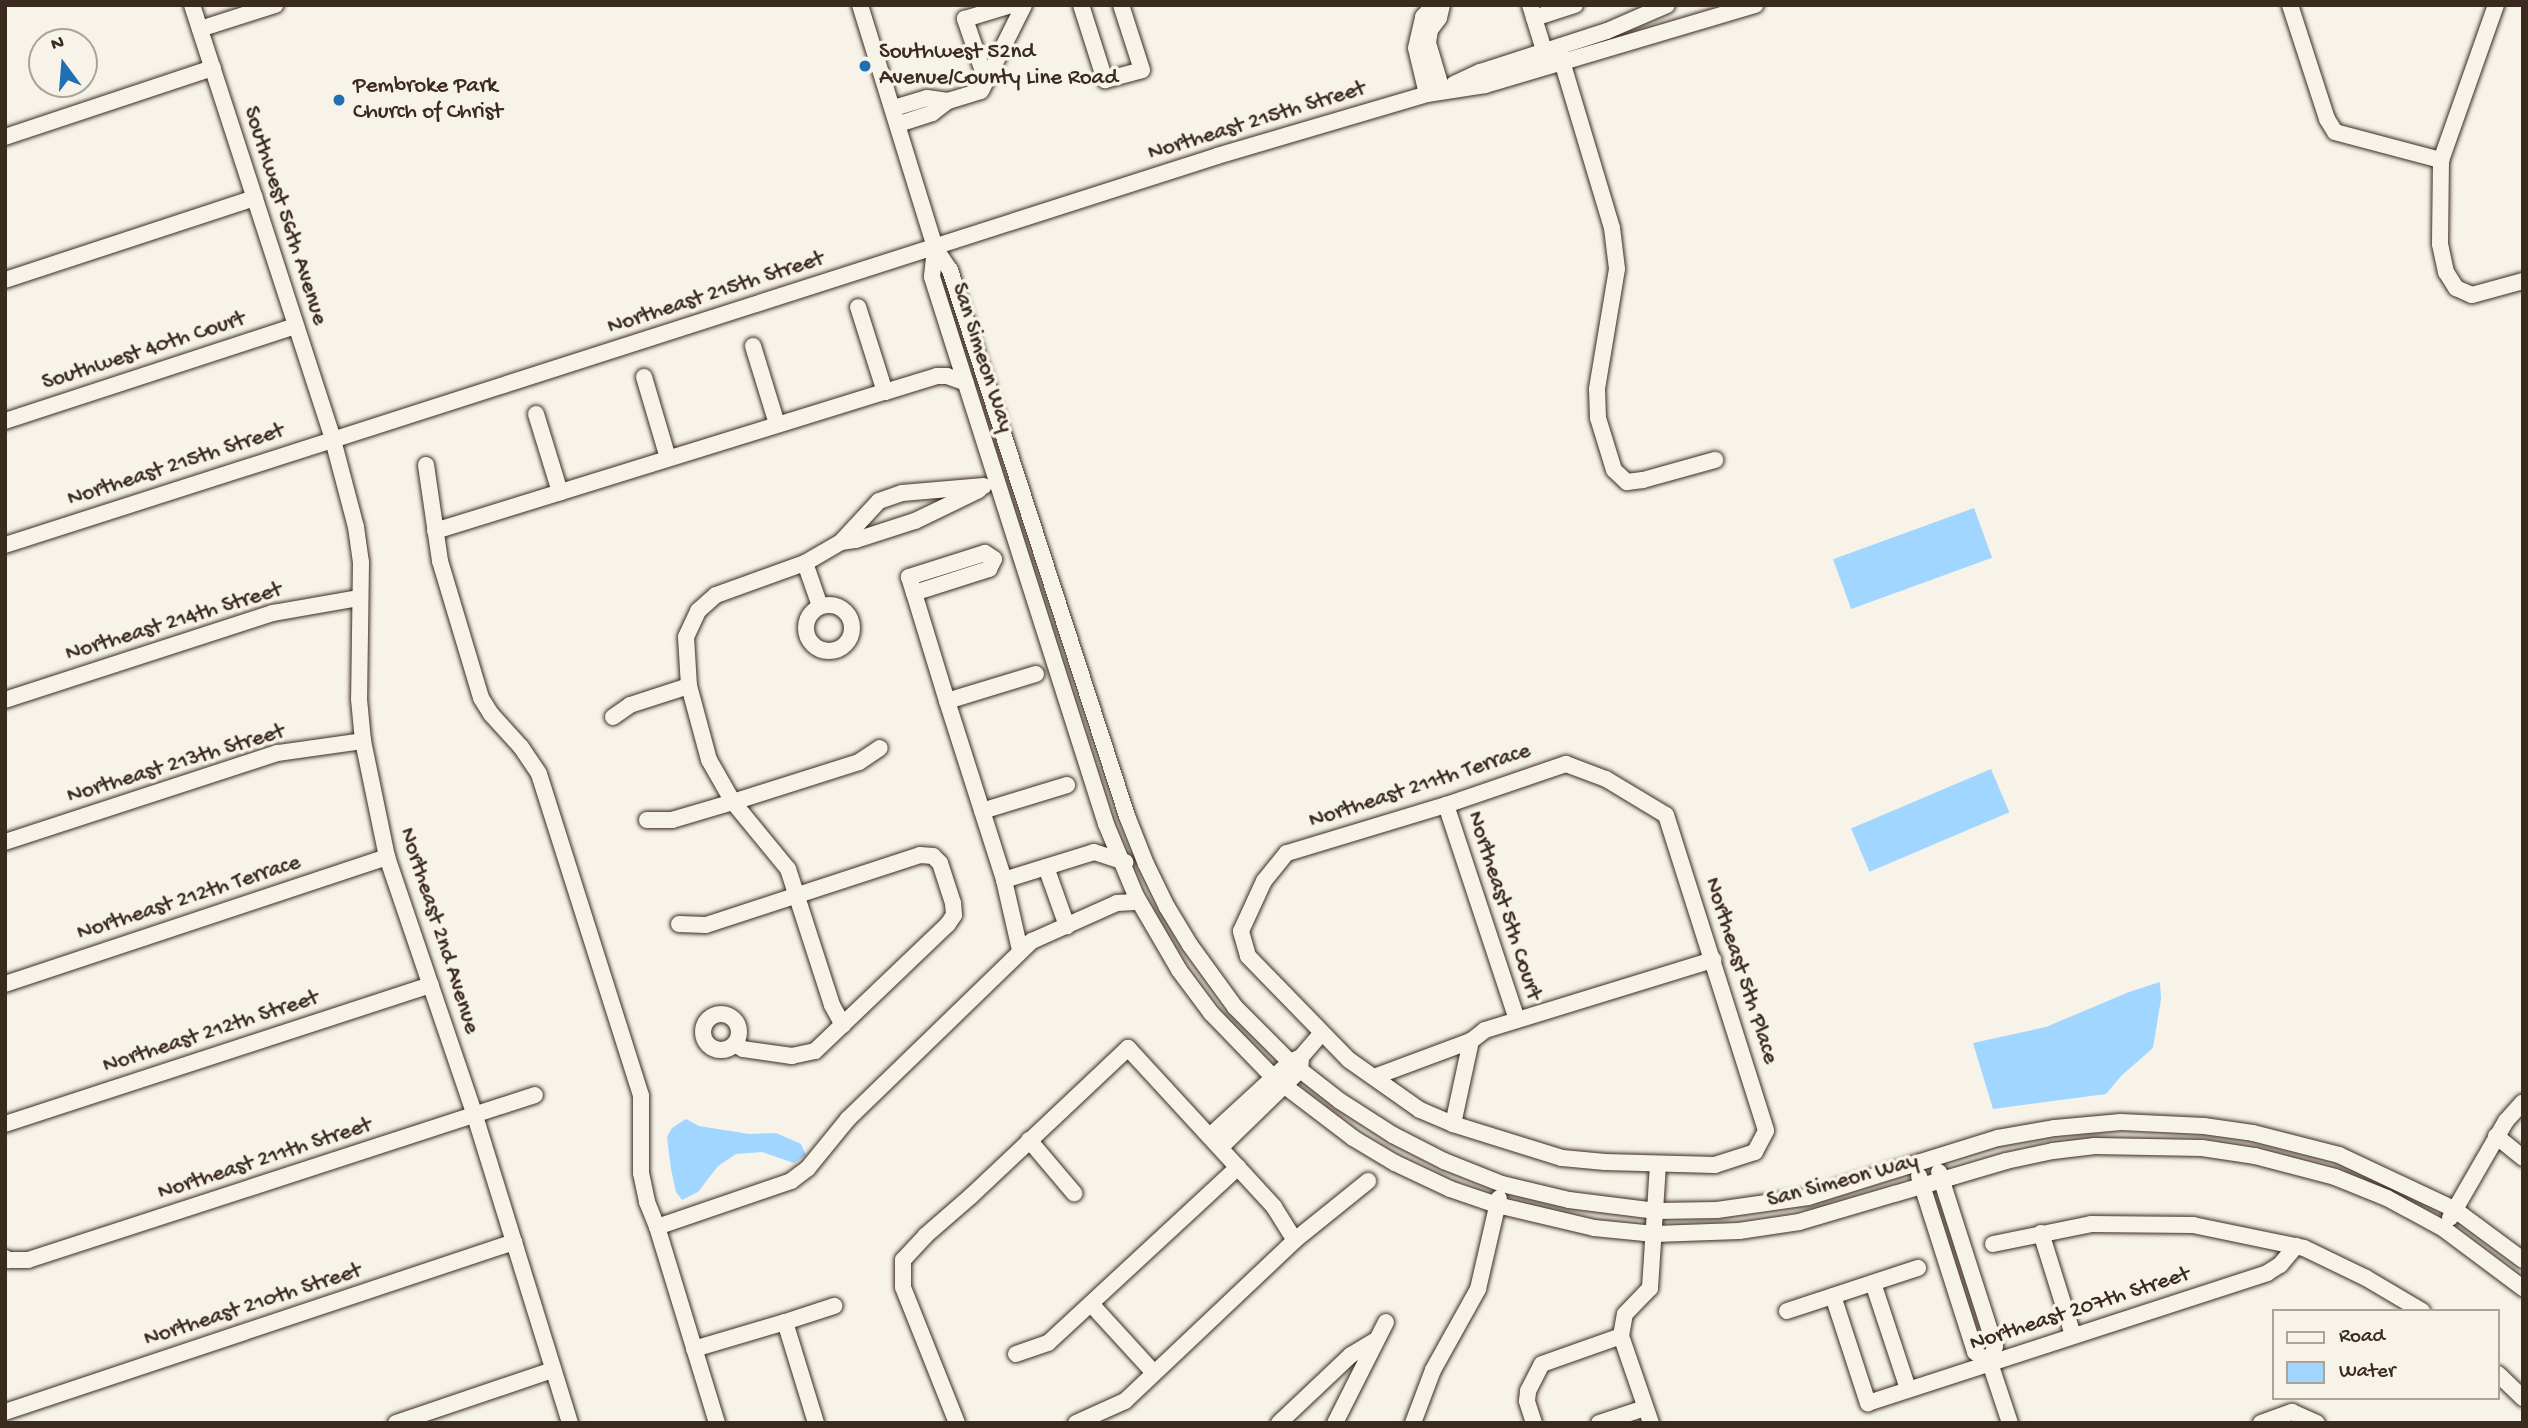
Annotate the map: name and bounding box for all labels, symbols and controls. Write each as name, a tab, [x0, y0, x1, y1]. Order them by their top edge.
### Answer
north arrow	[28, 28, 98, 98]
text: N	[48, 31, 67, 57]
place label: Southwest 52nd Avenue/County Line Road	[879, 39, 1118, 93]
marker: Southwest 52nd Avenue/County Line Road	[857, 58, 873, 74]
place label: Pembroke Park Church of Christ	[353, 73, 503, 127]
street label: Northeast 215th Street	[1145, 76, 1369, 168]
marker: Pembroke Park Church of Christ	[331, 92, 347, 108]
street label: Southwest 56th Avenue	[236, 103, 332, 329]
street label: Northeast 215th Street	[604, 246, 828, 342]
street label: San Simeon Way	[944, 280, 1018, 436]
street label: Southwest 40th Court	[39, 306, 249, 398]
street label: Northeast 215th Street	[64, 418, 288, 514]
street label: Northeast 214th Street	[63, 577, 285, 669]
street label: Northeast 213th Street	[64, 719, 288, 811]
street label: Northeast 211th Terrace	[1306, 738, 1534, 836]
street label: Northeast 5th Court	[1459, 808, 1547, 1004]
street label: Northeast 2nd Avenue	[392, 824, 484, 1038]
street label: Northeast 212th Terrace	[74, 850, 304, 948]
street label: Northeast 5th Place	[1697, 874, 1783, 1068]
street label: Northeast 212th Street	[100, 985, 322, 1081]
street label: Northeast 211th Street	[155, 1112, 375, 1208]
street label: San Simeon Way	[1764, 1149, 1922, 1215]
street label: Northeast 210th Street	[141, 1258, 365, 1354]
street label: Northeast 207th Street	[1967, 1261, 2193, 1359]
legend	[2272, 1309, 2500, 1400]
text: Road	[2339, 1325, 2385, 1350]
text: Water	[2339, 1360, 2395, 1385]

